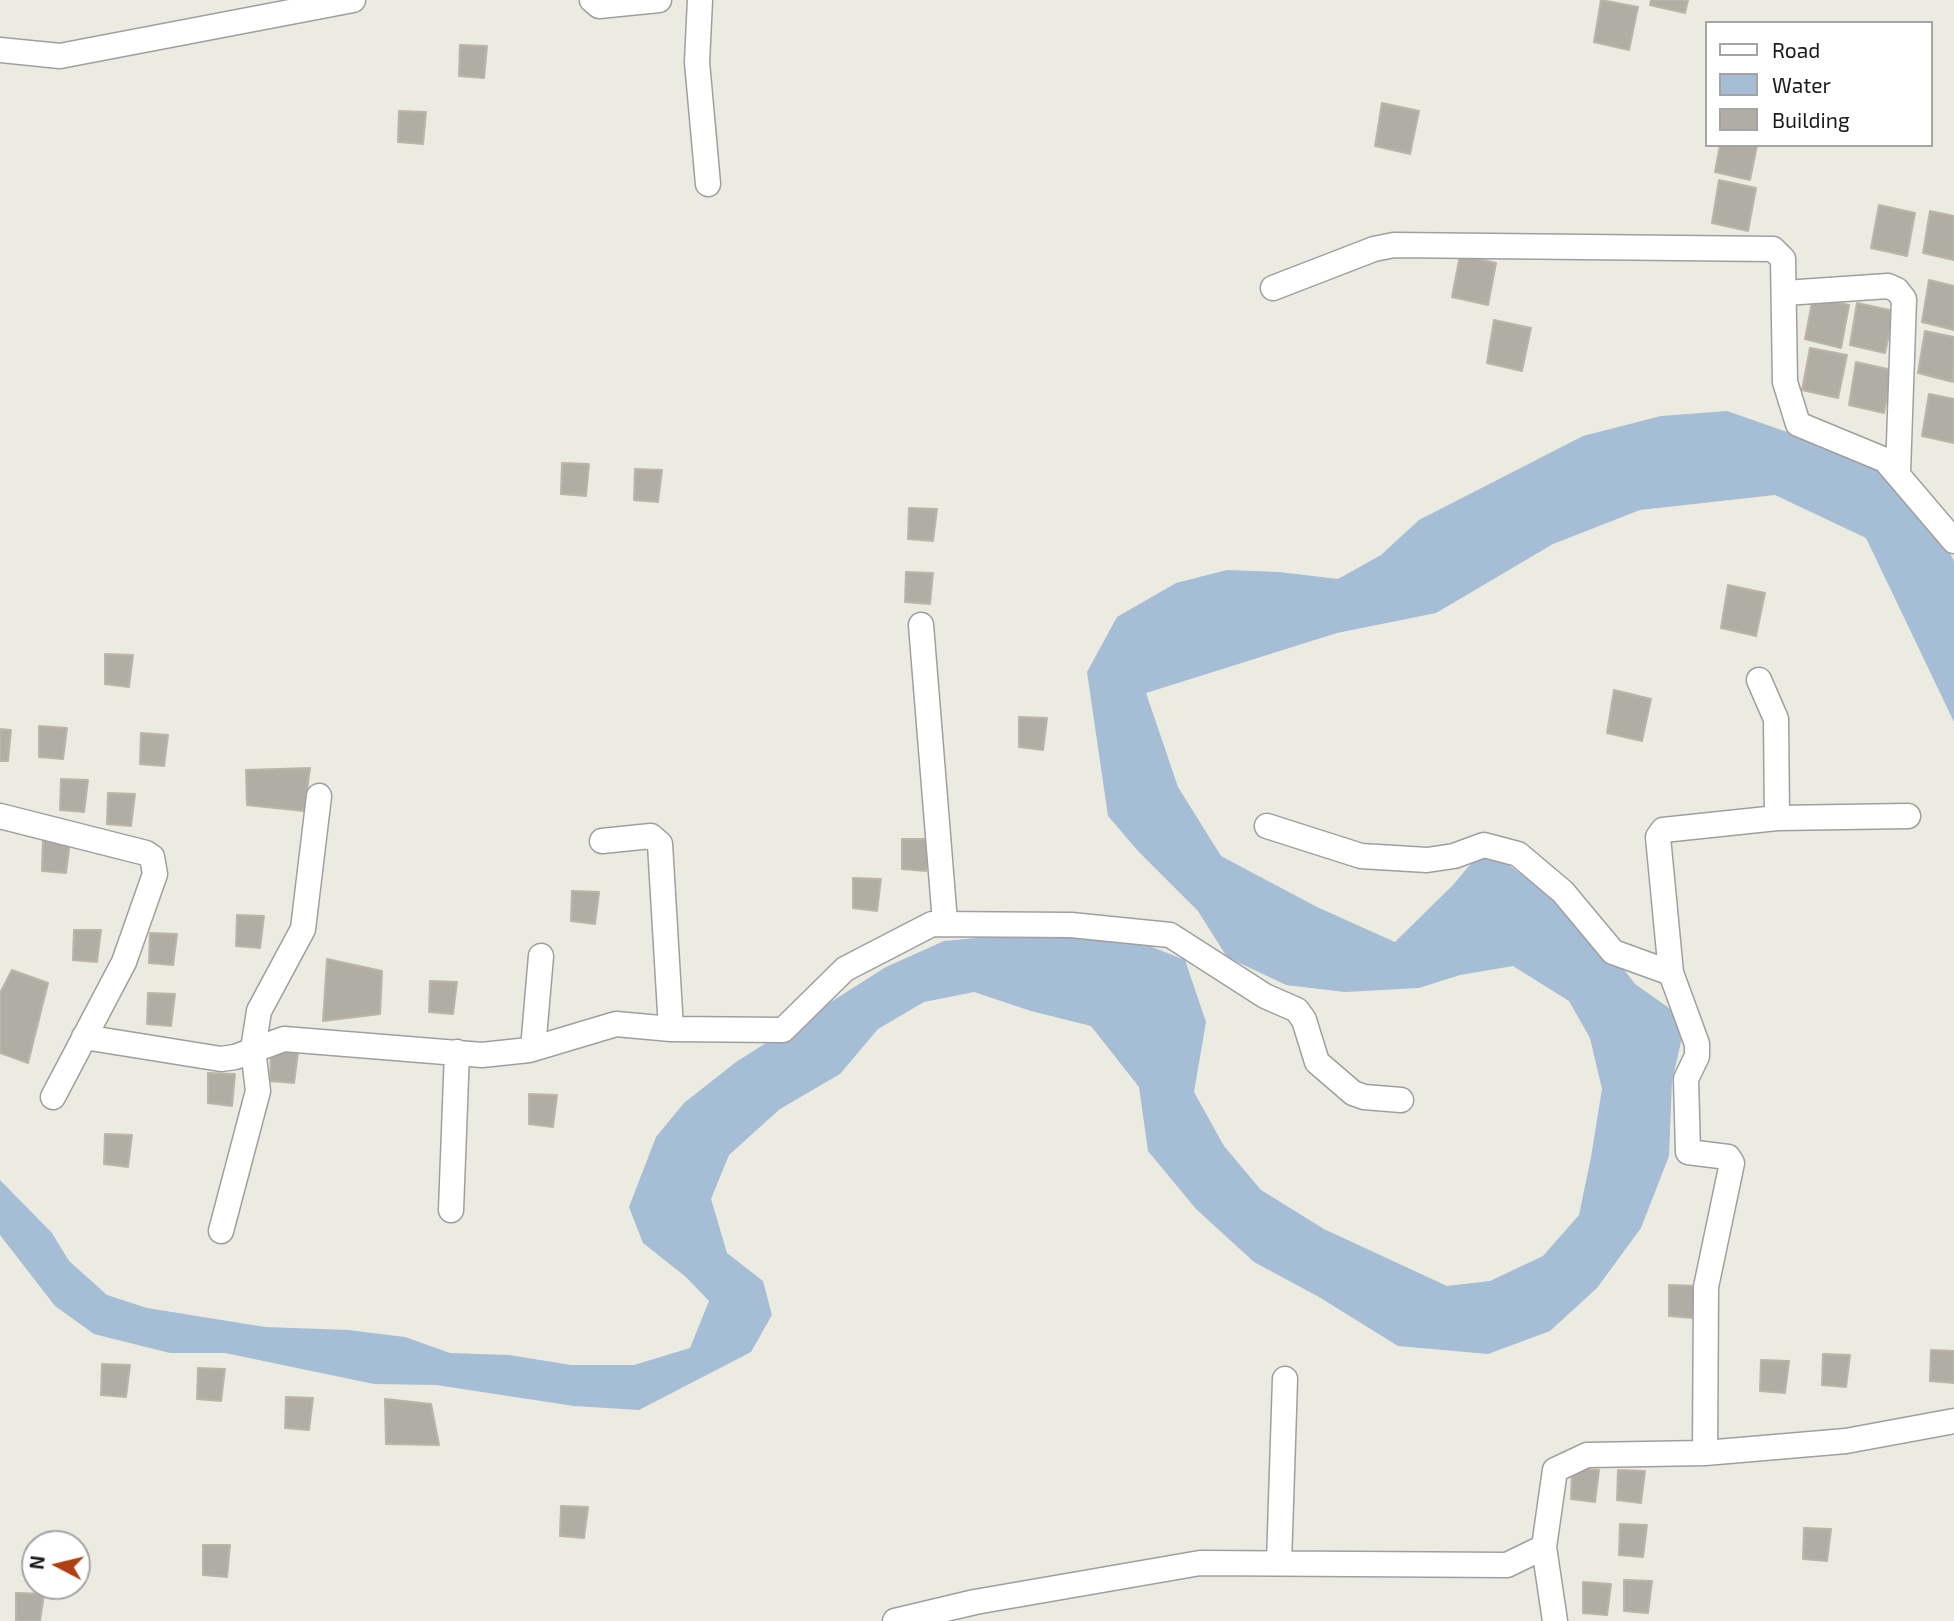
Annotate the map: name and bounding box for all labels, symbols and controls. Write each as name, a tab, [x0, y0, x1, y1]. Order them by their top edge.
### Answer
legend	[1706, 21, 1933, 147]
text: Road	[1772, 37, 1820, 62]
text: Water	[1772, 72, 1831, 97]
text: Building	[1772, 107, 1850, 132]
north arrow	[21, 1530, 91, 1600]
text: N	[24, 1554, 49, 1571]

